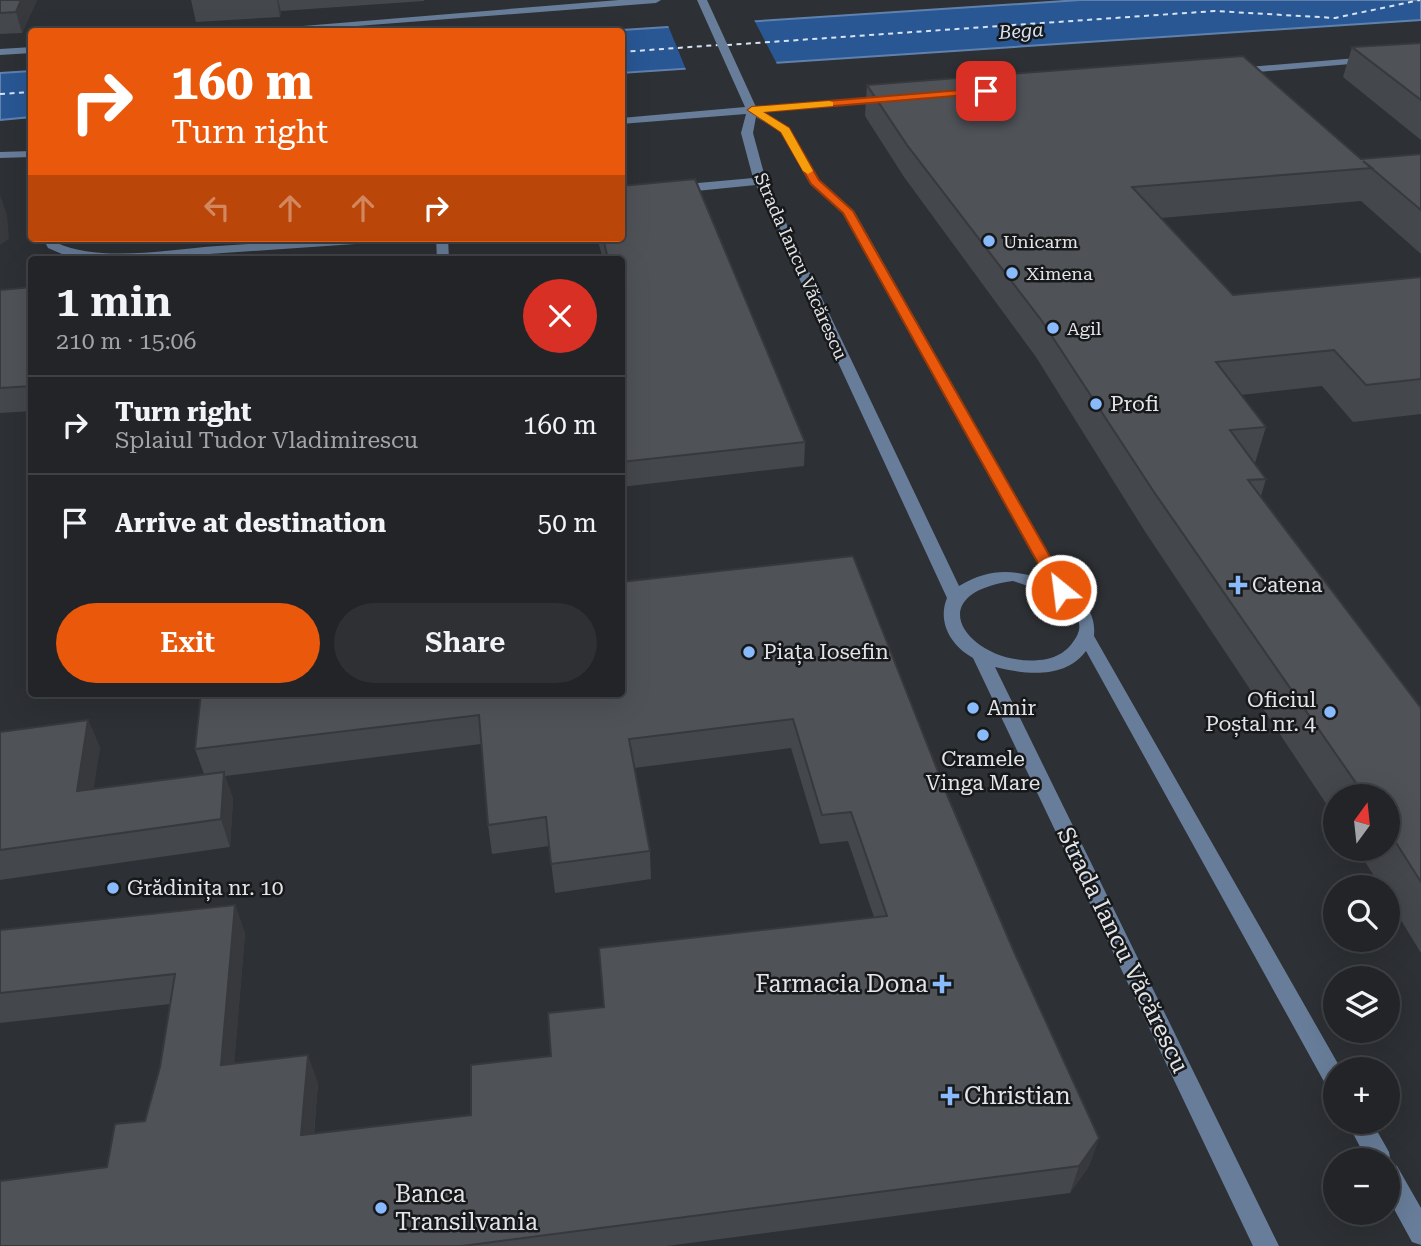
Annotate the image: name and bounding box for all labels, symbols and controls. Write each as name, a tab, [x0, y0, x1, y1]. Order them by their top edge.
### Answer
water label: Bega	[997, 18, 1044, 44]
text: 160 m	[171, 54, 313, 111]
icon: right	[56, 56, 147, 147]
pin	[956, 61, 1016, 121]
icon: arrive	[967, 72, 1005, 110]
text: Turn right	[171, 113, 328, 151]
street label: Strada Iancu Văcărescu	[750, 169, 852, 363]
icon: left	[198, 189, 236, 227]
icon: ahead	[271, 189, 309, 227]
icon: ahead	[344, 189, 382, 227]
icon: right	[417, 189, 455, 227]
place label: Unicarm	[1003, 231, 1078, 252]
marker: Unicarm	[981, 233, 997, 249]
place label: Ximena	[1026, 263, 1093, 284]
marker: Ximena	[1004, 265, 1020, 281]
text: 1 min	[56, 277, 172, 326]
button: close	[523, 279, 597, 353]
place label: Agil	[1067, 318, 1102, 339]
marker: Agil	[1045, 320, 1061, 336]
text: 210 m · 15:06	[56, 328, 196, 355]
place label: Profi	[1110, 392, 1159, 416]
marker: Profi	[1088, 396, 1104, 412]
text: Turn right	[115, 397, 251, 427]
icon: right	[56, 406, 94, 444]
text: 160 m	[523, 410, 597, 440]
text: Splaiul Tudor Vladimirescu	[115, 427, 418, 454]
icon: arrive	[56, 504, 94, 542]
text: Arrive at destination	[115, 508, 386, 538]
text: 50 m	[538, 508, 597, 538]
position arrow	[1024, 553, 1098, 627]
place label: Catena	[1252, 573, 1323, 597]
marker: Catena	[1230, 577, 1246, 593]
button: Exit	[56, 603, 320, 683]
button: Share	[334, 603, 597, 683]
place label: Piața Iosefin	[763, 640, 889, 666]
marker: Piața Iosefin	[741, 644, 757, 660]
place label: Oficiul Poștal nr. 4	[1205, 688, 1317, 738]
place label: Amir	[987, 696, 1037, 720]
marker: Amir	[965, 700, 981, 716]
marker: Oficiul Poștal nr. 4	[1322, 704, 1338, 720]
marker: Cramele Vinga Mare	[975, 727, 991, 743]
place label: Cramele Vinga Mare	[926, 747, 1040, 795]
north arrow	[1323, 784, 1400, 861]
map controls	[1323, 784, 1400, 1225]
street label: Strada Iancu Văcărescu	[1051, 823, 1195, 1077]
button: search	[1323, 875, 1400, 952]
place label: Grădinița nr. 10	[127, 876, 284, 902]
marker: Grădinița nr. 10	[105, 880, 121, 896]
button: layers	[1323, 966, 1400, 1043]
place label: Farmacia Dona	[755, 970, 928, 998]
marker: Farmacia Dona	[934, 976, 950, 992]
button: +	[1323, 1057, 1400, 1134]
place label: Christian	[964, 1082, 1071, 1110]
marker: Christian	[942, 1088, 958, 1104]
button: −	[1323, 1148, 1400, 1225]
place label: Banca Transilvania	[395, 1180, 538, 1236]
marker: Banca Transilvania	[373, 1200, 389, 1216]

